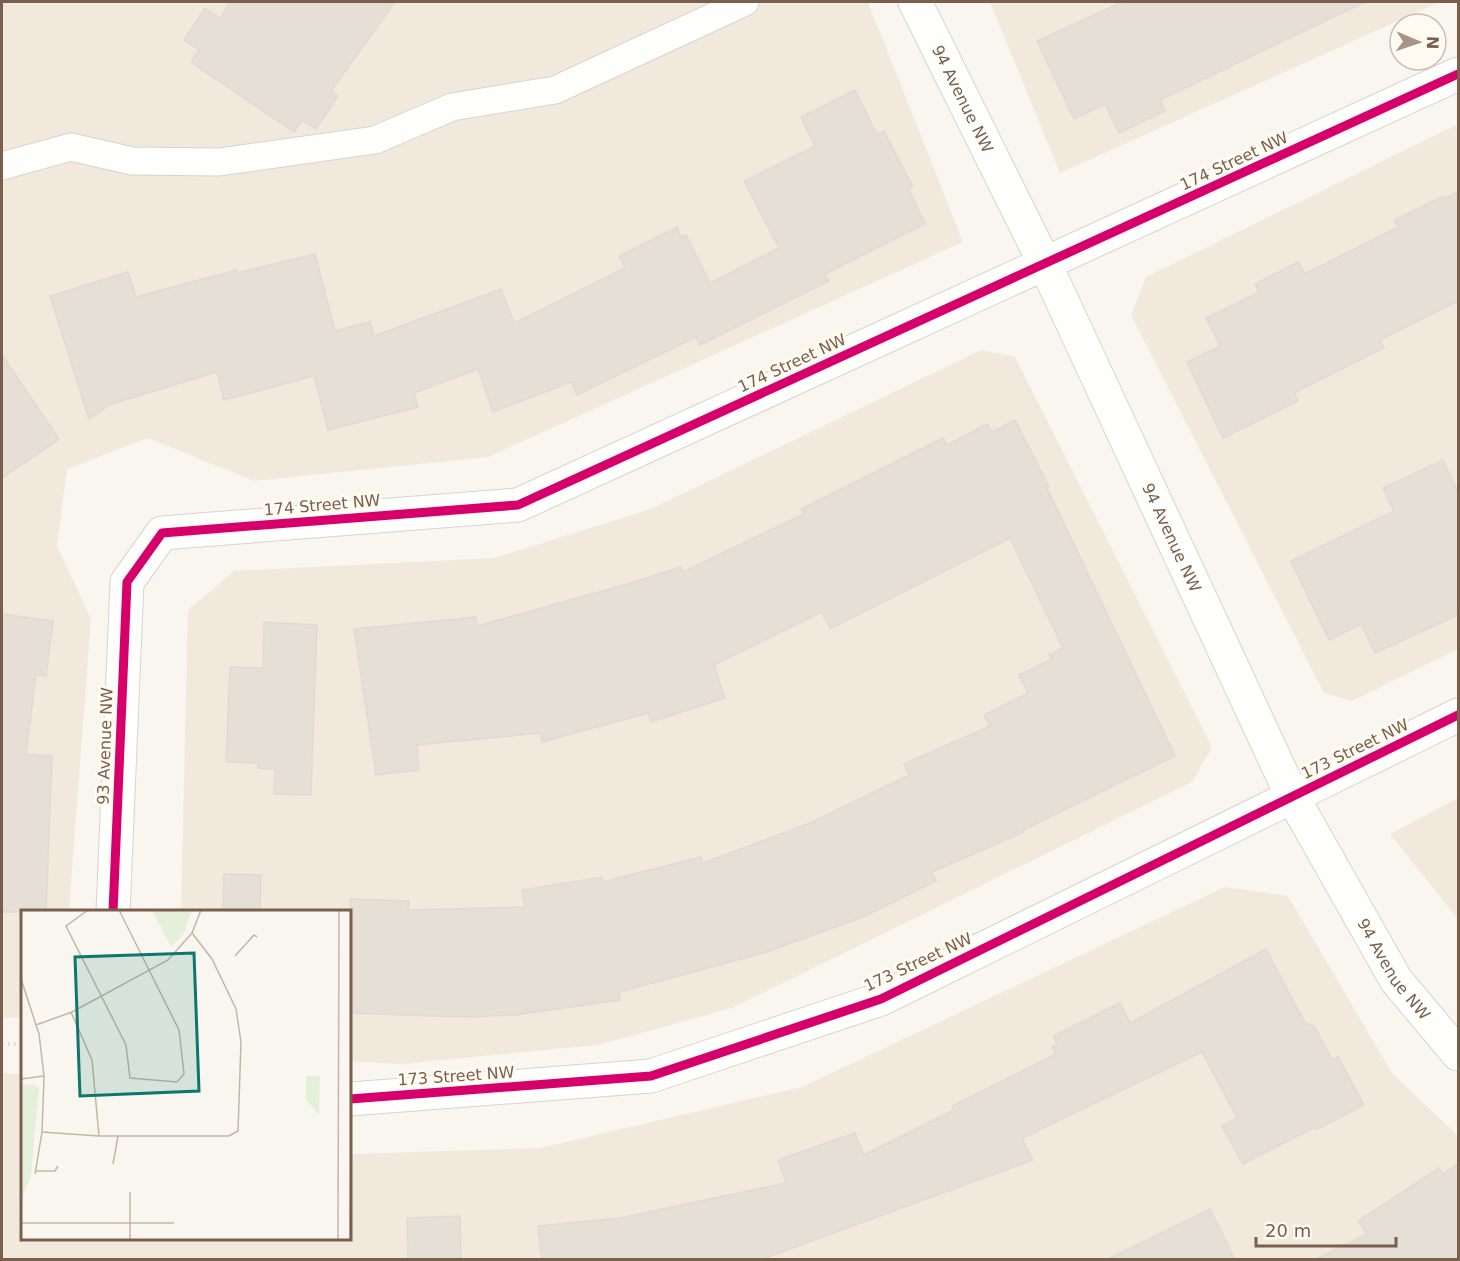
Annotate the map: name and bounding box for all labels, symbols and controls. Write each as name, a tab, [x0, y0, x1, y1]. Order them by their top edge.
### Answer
north arrow	[1388, 12, 1448, 72]
text: N	[1423, 35, 1442, 50]
street label: 94 Avenue NW	[928, 42, 998, 156]
street label: 174 Street NW	[1177, 128, 1291, 194]
street label: 174 Street NW	[735, 330, 849, 396]
street label: 94 Avenue NW	[1139, 480, 1205, 595]
street label: 174 Street NW	[263, 490, 381, 520]
street label: 93 Avenue NW	[93, 687, 117, 805]
street label: 173 Street NW	[1298, 715, 1412, 783]
inset map	[21, 910, 351, 1240]
street label: 94 Avenue NW	[1354, 915, 1435, 1023]
street label: 173 Street NW	[861, 929, 975, 995]
street label: 173 Street NW	[397, 1062, 515, 1090]
scale bar	[1256, 1210, 1396, 1248]
text: 20 m	[1265, 1220, 1311, 1241]

